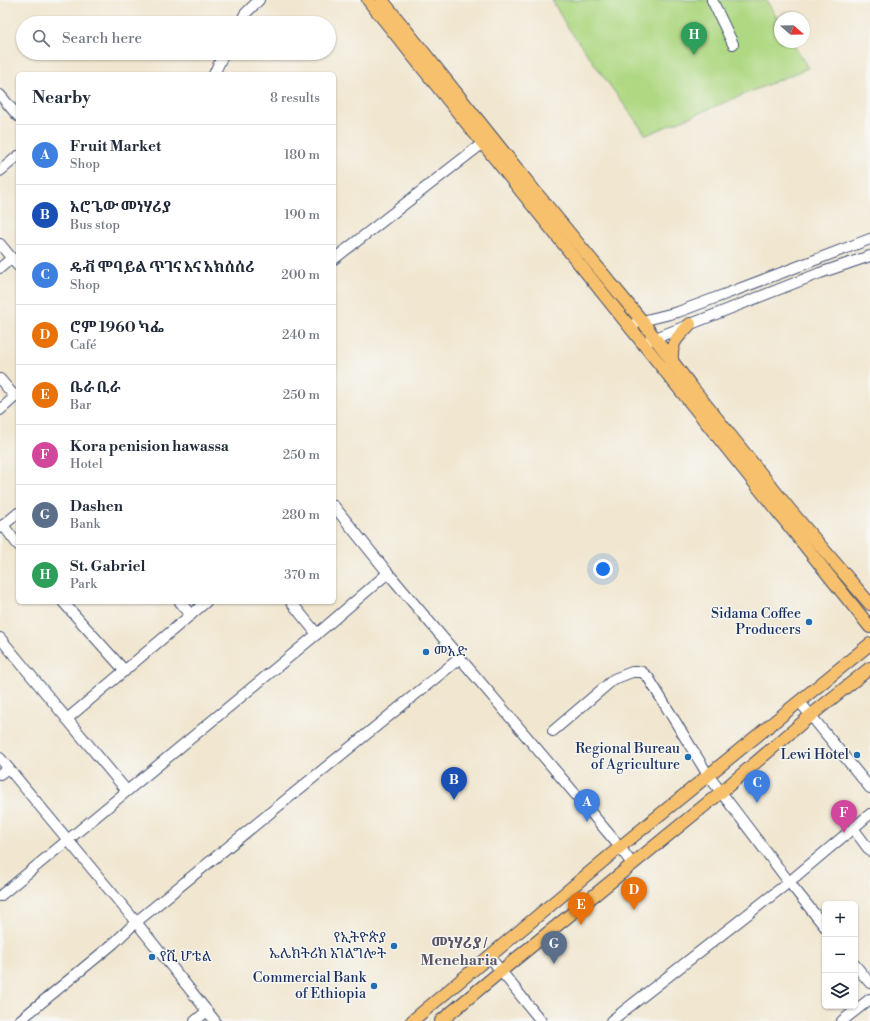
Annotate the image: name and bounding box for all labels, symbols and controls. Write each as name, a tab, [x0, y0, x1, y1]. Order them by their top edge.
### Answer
north arrow	[774, 12, 810, 48]
search box	[16, 16, 336, 60]
pin: H	[681, 22, 707, 55]
icon: search	[30, 27, 52, 49]
text: Search here	[62, 29, 142, 48]
text: Nearby	[32, 87, 91, 109]
text: 8 results	[270, 90, 320, 106]
text: Fruit Market	[70, 137, 161, 156]
text: A	[40, 147, 50, 163]
text: 180 m	[284, 147, 320, 163]
text: Shop	[70, 156, 100, 172]
text: አሮጌው መነሃሪያ	[70, 198, 171, 217]
text: B	[40, 207, 50, 223]
text: 190 m	[284, 207, 320, 223]
text: Bus stop	[70, 217, 120, 233]
text: ዴቭ ሞባይል ጥገና እና አክሰሰሪ	[70, 258, 254, 277]
text: C	[40, 267, 50, 283]
text: 200 m	[281, 267, 320, 283]
text: Shop	[70, 277, 100, 293]
text: ሮም 1960 ካፌ	[70, 318, 164, 337]
text: D	[40, 327, 50, 343]
text: 240 m	[282, 327, 320, 343]
text: Café	[70, 337, 97, 353]
text: ቤራ ቢራ	[70, 378, 121, 397]
text: E	[40, 387, 50, 403]
text: 250 m	[283, 387, 320, 403]
text: Bar	[70, 397, 91, 413]
text: Kora penision hawassa	[70, 437, 229, 456]
text: F	[40, 447, 50, 463]
text: 250 m	[283, 447, 320, 463]
text: Hotel	[70, 456, 103, 472]
text: Dashen	[70, 497, 123, 516]
text: G	[40, 507, 50, 523]
text: 280 m	[282, 507, 320, 523]
text: Bank	[70, 516, 100, 532]
text: St. Gabriel	[70, 557, 146, 576]
your location	[593, 559, 613, 579]
text: H	[40, 567, 50, 583]
text: 370 m	[284, 567, 320, 583]
text: Park	[70, 576, 97, 592]
place label: Sidama Coffee Producers	[711, 605, 801, 639]
marker: Sidama Coffee Producers	[804, 617, 814, 627]
place label: መአድ	[434, 643, 467, 661]
marker: መአድ	[421, 647, 431, 657]
place label: Regional Bureau of Agriculture	[575, 740, 680, 774]
place label: Lewi Hotel	[781, 746, 849, 764]
marker: Lewi Hotel	[852, 750, 862, 760]
marker: Regional Bureau of Agriculture	[683, 752, 693, 762]
pin: B	[441, 767, 467, 800]
pin: C	[744, 770, 770, 803]
pin: A	[574, 789, 600, 822]
pin: F	[831, 800, 857, 833]
pin: D	[621, 877, 647, 910]
pin: E	[568, 892, 594, 925]
map controls	[822, 901, 858, 1009]
button: +	[822, 901, 858, 937]
place label: የኢትዮጵያ ኤሌክትሪክ አገልግሎት	[269, 929, 387, 963]
pin: G	[541, 931, 567, 964]
district label: መነሃሪያ / Meneharia	[420, 934, 499, 970]
button: −	[822, 937, 858, 973]
marker: የኢትዮጵያ ኤሌክትሪክ አገልግሎት	[389, 941, 399, 951]
place label: የሺ ሆቴል	[160, 948, 212, 966]
marker: የሺ ሆቴል	[147, 952, 157, 962]
place label: Commercial Bank of Ethiopia	[253, 969, 367, 1003]
button: layers	[822, 973, 858, 1009]
marker: Commercial Bank of Ethiopia	[369, 981, 379, 991]

